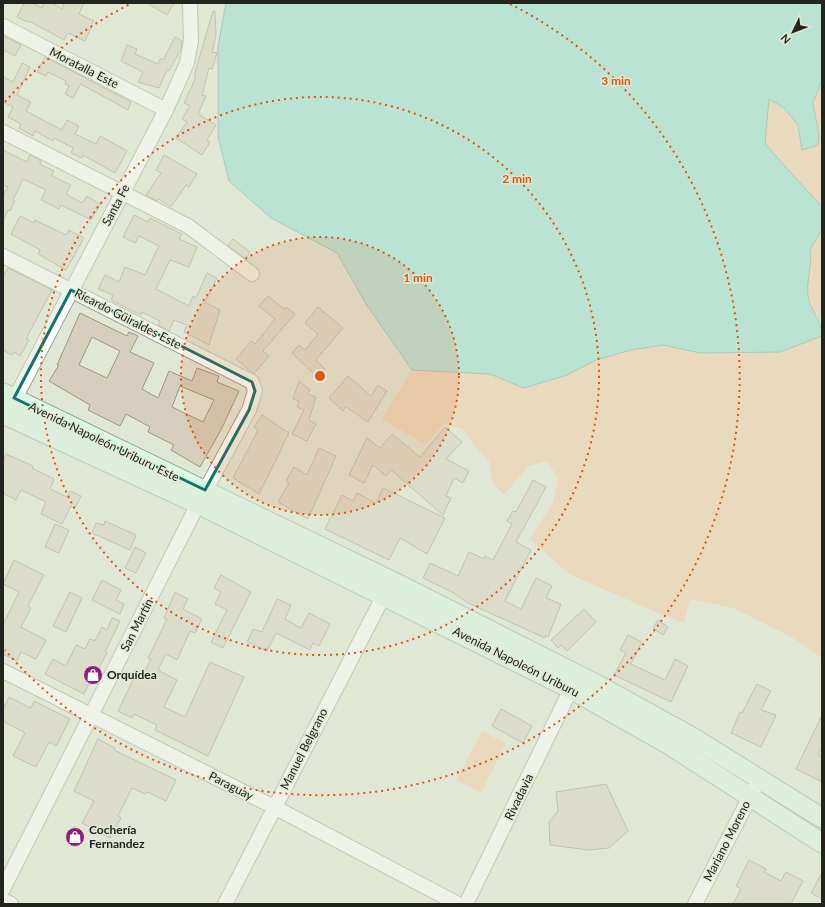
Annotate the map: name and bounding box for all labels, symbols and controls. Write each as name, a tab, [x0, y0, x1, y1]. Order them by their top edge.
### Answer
north arrow	[773, 12, 813, 52]
text: N	[778, 32, 793, 47]
street label: Moratalla Este	[47, 44, 121, 91]
text: 3 min	[601, 73, 631, 88]
text: 2 min	[502, 171, 532, 186]
street label: Santa Fe	[98, 181, 133, 228]
text: 1 min	[403, 270, 433, 285]
street label: Ricardo Güiraldes Este	[72, 285, 184, 352]
centre of rings	[313, 369, 327, 383]
street label: Avenida Napoleón Uriburu Este	[26, 399, 182, 485]
street label: San Martín	[117, 596, 156, 654]
street label: Avenida Napoleón Uriburu	[450, 623, 582, 700]
shop icon: Orquídea	[82, 664, 104, 686]
place label: Orquídea	[107, 667, 157, 682]
street label: Manuel Belgrano	[277, 705, 331, 792]
street label: Paraguay	[206, 768, 257, 804]
street label: Rivadavia	[501, 771, 536, 823]
street label: Mariano Moreno	[700, 798, 753, 884]
place label: Cochería Fernandez	[89, 822, 145, 851]
shop icon: Cochería Fernandez	[64, 826, 86, 848]

